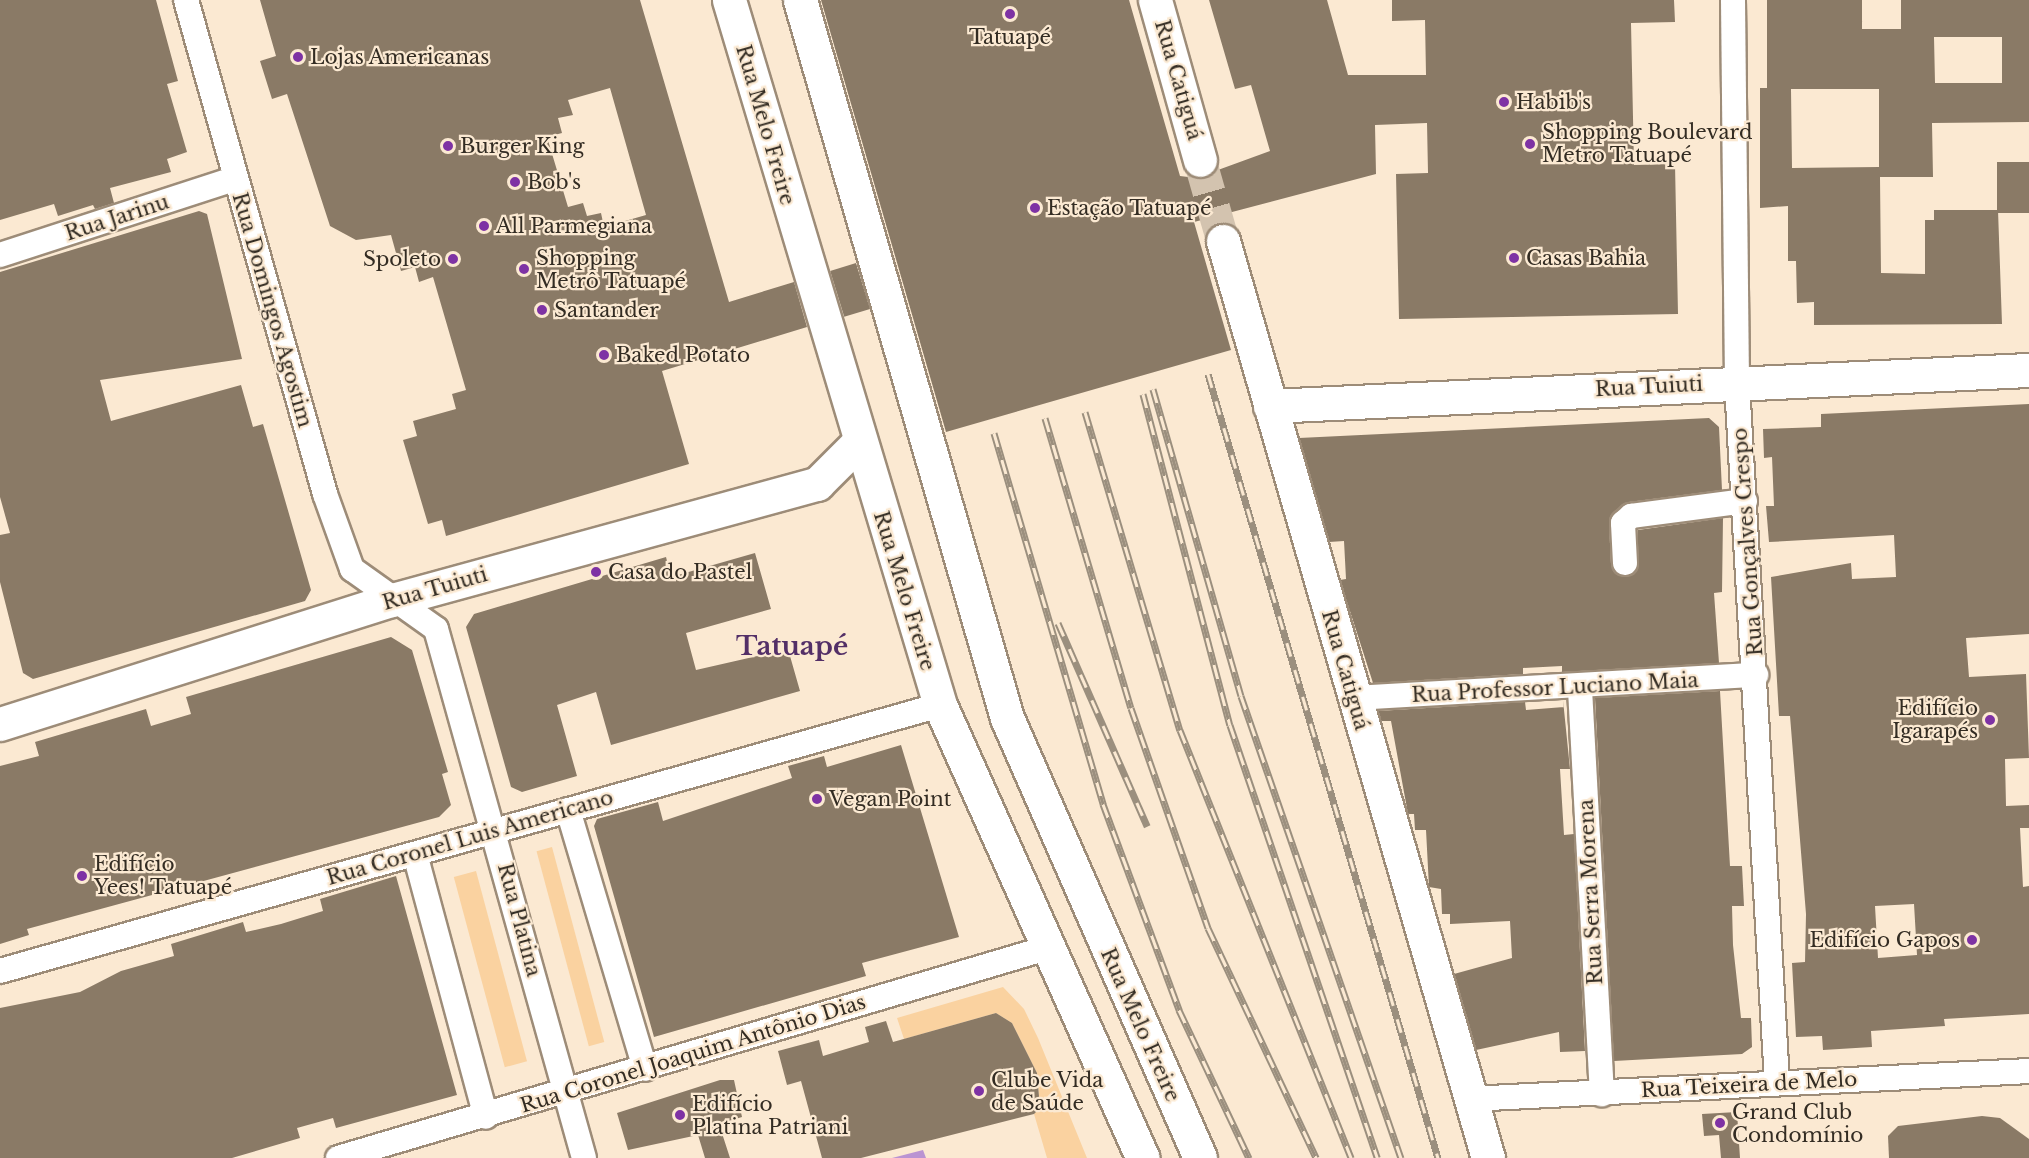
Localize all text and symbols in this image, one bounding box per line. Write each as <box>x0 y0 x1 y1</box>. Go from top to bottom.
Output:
marker: Tatuapé <box>1001 5 1019 23</box>
street label: Rua Catiguá <box>1149 17 1207 143</box>
place label: Tatuapé <box>969 25 1051 49</box>
street label: Rua Melo Freire <box>731 42 799 208</box>
place label: Lojas Americanas <box>310 45 490 69</box>
marker: Lojas Americanas <box>291 50 305 64</box>
place label: Habib's <box>1516 90 1591 114</box>
marker: Habib's <box>1497 95 1511 109</box>
place label: Shopping Boulevard Metro Tatuapé <box>1542 120 1753 167</box>
place label: Burger King <box>460 134 585 158</box>
marker: Shopping Boulevard Metro Tatuapé <box>1523 137 1537 151</box>
marker: Burger King <box>441 139 455 153</box>
place label: Bob's <box>527 170 581 194</box>
marker: Bob's <box>508 175 522 189</box>
street label: Rua Domingos Agostim <box>227 189 317 431</box>
street label: Rua Jarinu <box>62 190 172 246</box>
place label: Estação Tatuapé <box>1047 196 1212 220</box>
marker: Estação Tatuapé <box>1028 201 1042 215</box>
place label: All Parmegiana <box>496 214 652 238</box>
marker: All Parmegiana <box>477 219 491 233</box>
place label: Shopping Metrô Tatuapé <box>536 246 687 293</box>
place label: Casas Bahia <box>1526 246 1646 270</box>
place label: Spoleto <box>363 247 441 271</box>
marker: Casas Bahia <box>1507 251 1521 265</box>
marker: Spoleto <box>446 252 460 266</box>
marker: Shopping Metrô Tatuapé <box>517 262 531 276</box>
place label: Santander <box>554 298 659 322</box>
marker: Santander <box>535 303 549 317</box>
place label: Baked Potato <box>616 343 750 367</box>
marker: Baked Potato <box>597 348 611 362</box>
street label: Rua Tuiuti <box>1594 372 1704 402</box>
street label: Rua Gonçalves Crespo <box>1728 427 1768 657</box>
street label: Rua Melo Freire <box>868 508 940 674</box>
place label: Casa do Pastel <box>608 560 753 584</box>
street label: Rua Tuiuti <box>379 562 491 616</box>
marker: Casa do Pastel <box>589 565 603 579</box>
street label: Rua Catiguá <box>1316 607 1374 733</box>
district label: Tatuapé <box>736 631 848 663</box>
street label: Rua Professor Luciano Maia <box>1411 668 1699 708</box>
place label: Edifício Igarapés <box>1892 696 1978 743</box>
marker: Edifício Igarapés <box>1983 713 1997 727</box>
street label: Rua Coronel Luis Americano <box>323 785 617 891</box>
place label: Vegan Point <box>829 787 951 811</box>
marker: Vegan Point <box>810 792 824 806</box>
street label: Rua Serra Morena <box>1574 798 1608 986</box>
place label: Edifício Yees! Tatuapé <box>94 852 233 899</box>
street label: Rua Platina <box>492 861 546 979</box>
marker: Edifício Yees! Tatuapé <box>75 869 89 883</box>
place label: Edifício Gapos <box>1810 928 1960 952</box>
marker: Edifício Gapos <box>1965 933 1979 947</box>
street label: Rua Melo Freire <box>1095 944 1185 1106</box>
street label: Rua Coronel Joaquim Antônio Dias <box>517 990 869 1118</box>
street label: Rua Teixeira de Melo <box>1640 1067 1858 1103</box>
place label: Clube Vida de Saúde <box>991 1068 1104 1115</box>
marker: Clube Vida de Saúde <box>972 1084 986 1098</box>
place label: Edifício Platina Patriani <box>692 1092 848 1139</box>
place label: Grand Club Condomínio <box>1732 1100 1863 1147</box>
marker: Edifício Platina Patriani <box>673 1108 687 1122</box>
marker: Grand Club Condomínio <box>1713 1116 1727 1130</box>

